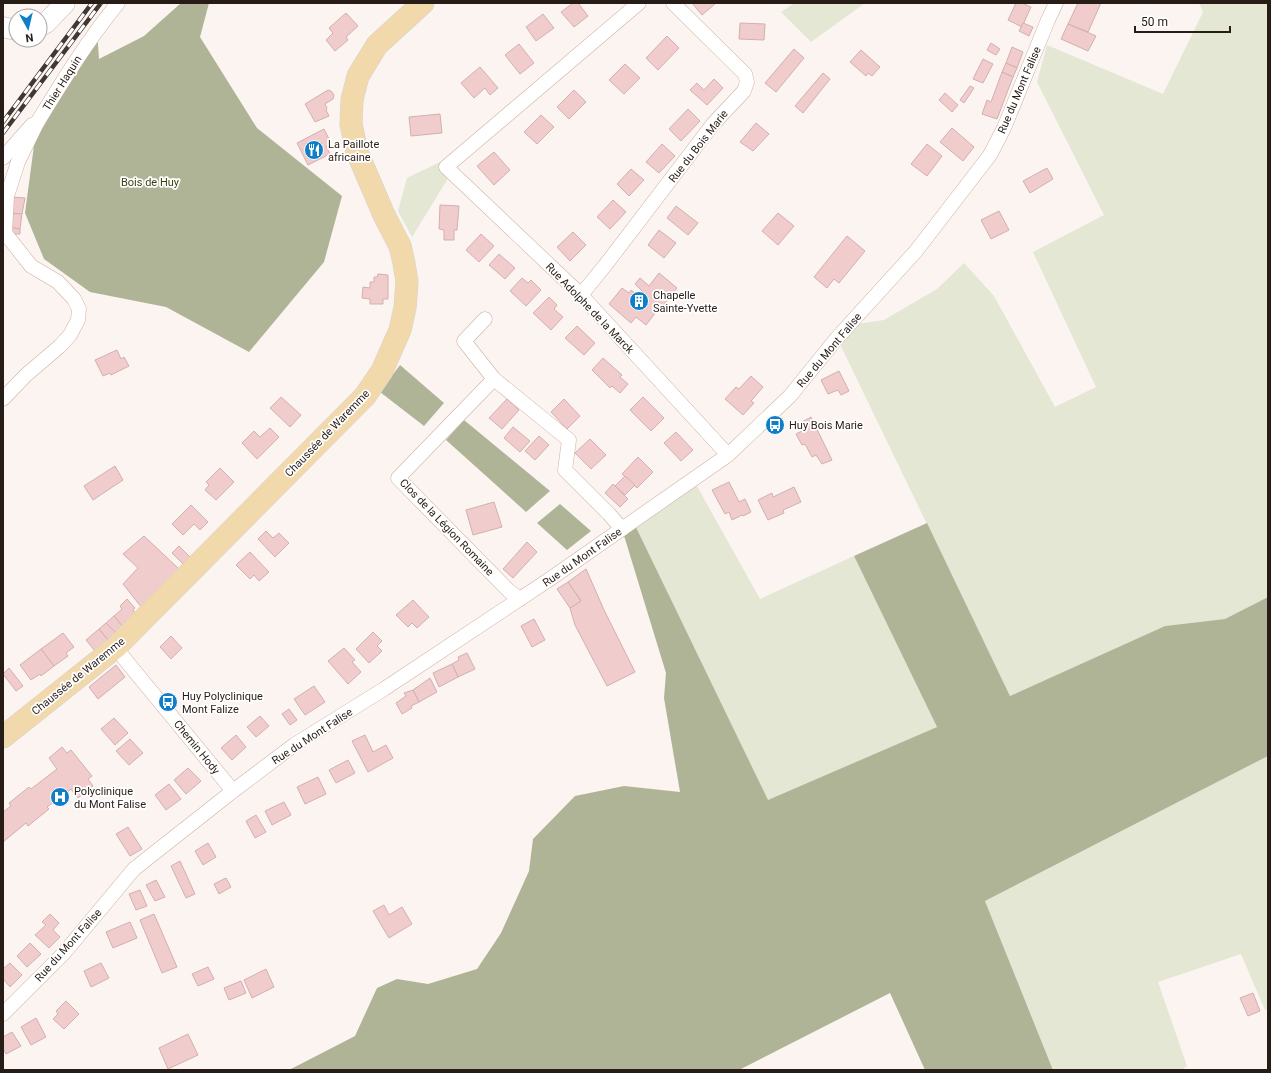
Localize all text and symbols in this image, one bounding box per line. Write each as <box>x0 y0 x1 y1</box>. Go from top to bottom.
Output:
north arrow <box>8 8 48 48</box>
scale bar <box>1135 8 1230 34</box>
text: 50 m <box>1141 15 1168 29</box>
text: N <box>24 30 34 44</box>
street label: Rue du Mont Falise <box>995 45 1044 136</box>
street label: Thier Haquin <box>40 53 84 113</box>
street label: Rue du Bois Marie <box>666 107 731 185</box>
place label: La Paillote africaine <box>328 138 379 164</box>
restaurant icon: La Paillote africaine <box>303 139 325 161</box>
park label: Bois de Huy <box>121 176 180 189</box>
street label: Rue Adolphe de la Marck <box>543 260 637 357</box>
place label: Chapelle Sainte-Yvette <box>653 289 718 315</box>
building icon: Chapelle Sainte-Yvette <box>628 290 650 312</box>
street label: Rue du Mont Falise <box>794 310 864 390</box>
street label: Chaussée de Waremme <box>282 387 372 480</box>
bus stop icon: Huy Bois Marie <box>764 414 786 436</box>
place label: Huy Bois Marie <box>789 419 863 432</box>
street label: Clos de la Légion Romaine <box>397 476 496 579</box>
street label: Rue du Mont Falise <box>540 525 624 590</box>
street label: Chaussée de Waremme <box>29 635 128 718</box>
place label: Huy Polyclinique Mont Falize <box>182 690 263 716</box>
bus stop icon: Huy Polyclinique Mont Falize <box>157 691 179 713</box>
street label: Rue du Mont Falise <box>270 705 355 767</box>
street label: Chemin Hody <box>171 718 223 778</box>
place label: Polyclinique du Mont Falise <box>74 785 146 811</box>
hospital icon: Polyclinique du Mont Falise <box>49 786 71 808</box>
street label: Rue du Mont Falise <box>32 906 105 984</box>

